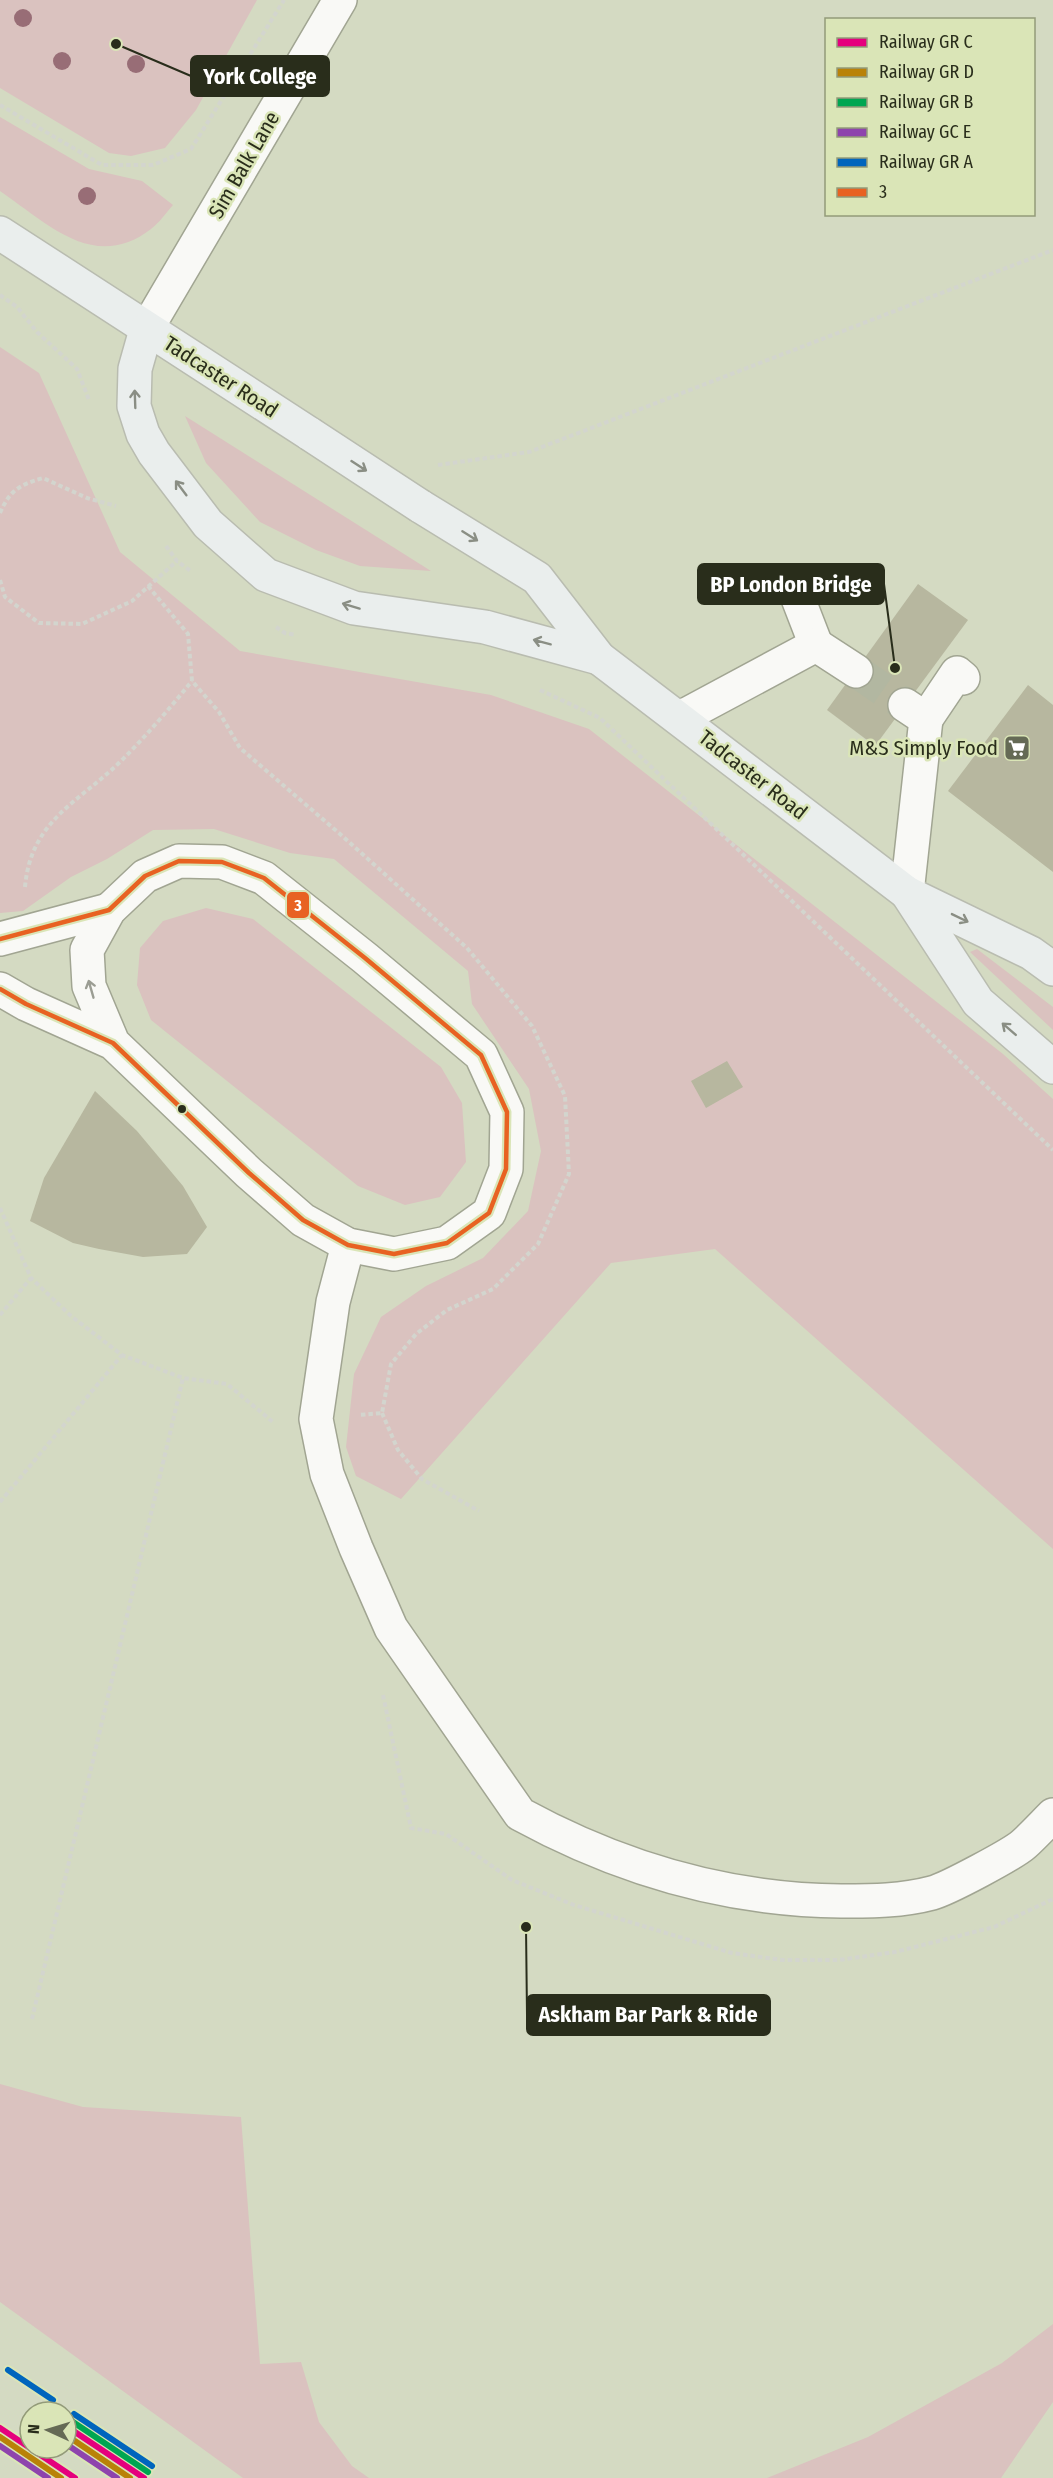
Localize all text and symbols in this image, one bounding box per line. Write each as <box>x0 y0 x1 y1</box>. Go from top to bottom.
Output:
legend <box>825 18 1035 216</box>
text: Railway GR C <box>879 31 973 53</box>
callout: York College <box>191 56 329 96</box>
text: Railway GR D <box>879 61 974 83</box>
text: York College <box>202 63 317 90</box>
text: Railway GR B <box>879 91 973 113</box>
street label: Sim Balk Lane <box>203 107 285 223</box>
text: Railway GC E <box>879 121 971 143</box>
text: Railway GR A <box>879 151 973 173</box>
text: 3 <box>879 181 887 203</box>
street label: Tadcaster Road <box>159 330 283 424</box>
one-way arrow <box>129 390 141 409</box>
one-way arrow <box>350 460 367 472</box>
one-way arrow <box>175 481 188 497</box>
one-way arrow <box>461 531 478 543</box>
callout: BP London Bridge <box>698 564 884 604</box>
text: BP London Bridge <box>710 571 872 598</box>
one-way arrow <box>342 600 361 611</box>
one-way arrow <box>533 636 552 648</box>
street label: Tadcaster Road <box>693 724 813 826</box>
supermarket icon: M&S Simply Food <box>1002 733 1032 763</box>
place label: M&S Simply Food <box>849 735 998 761</box>
line badge: 3 <box>286 891 310 919</box>
text: 3 <box>293 896 302 915</box>
one-way arrow <box>950 913 968 925</box>
one-way arrow <box>85 980 96 999</box>
one-way arrow <box>1002 1022 1017 1036</box>
unlabelled marker <box>176 1103 188 1115</box>
callout: Askham Bar Park & Ride <box>527 1995 770 2035</box>
text: Askham Bar Park & Ride <box>537 2001 758 2028</box>
north arrow <box>18 2400 78 2460</box>
text: N <box>24 2424 43 2434</box>

